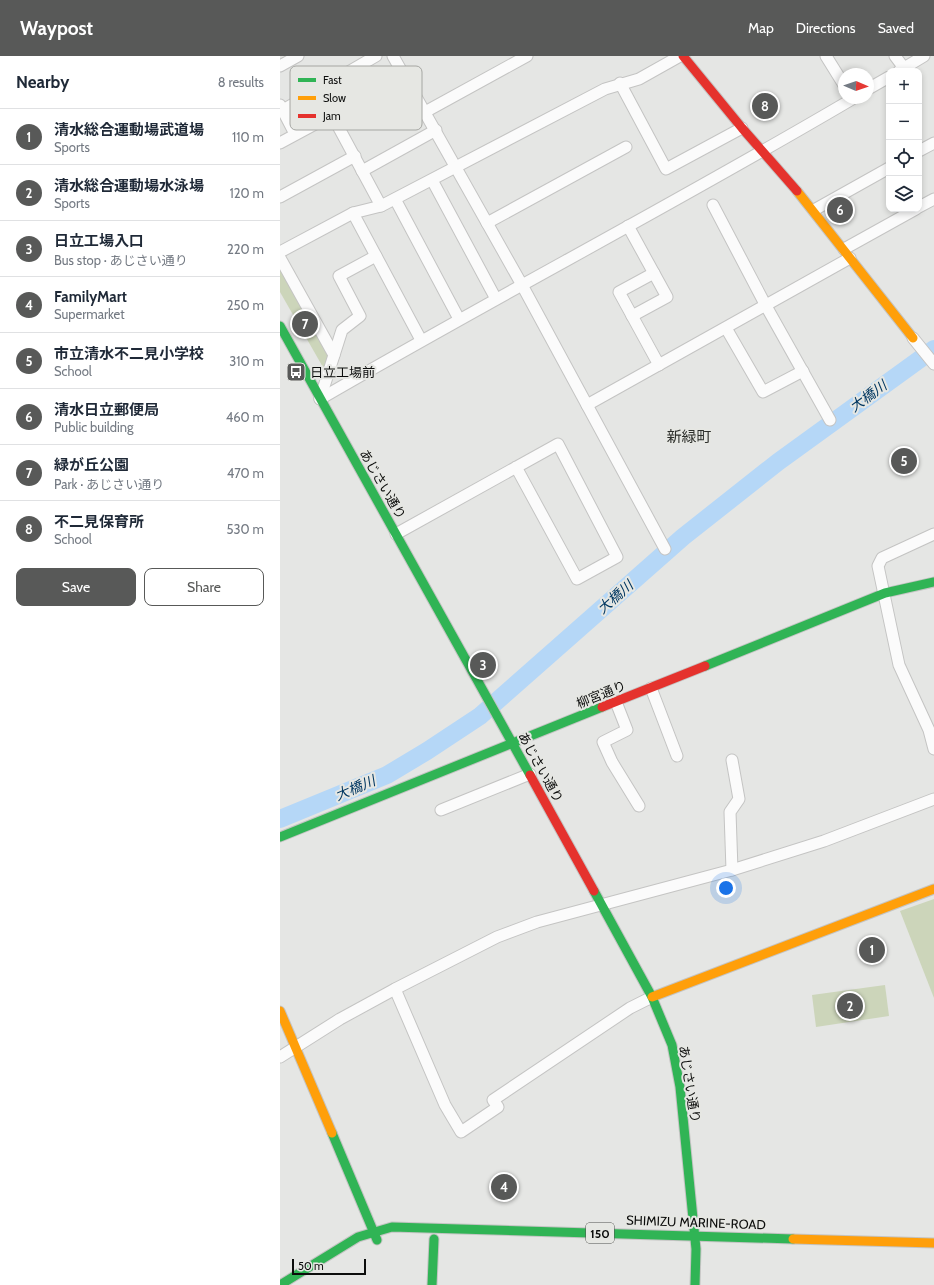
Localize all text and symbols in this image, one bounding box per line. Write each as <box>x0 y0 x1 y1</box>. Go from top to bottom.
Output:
text: Waypost <box>20 17 93 40</box>
text: Map <box>748 19 774 37</box>
text: Directions <box>796 19 856 37</box>
text: Saved <box>878 19 914 37</box>
legend <box>290 66 422 130</box>
north arrow <box>838 68 874 104</box>
map controls <box>886 68 922 212</box>
button: + <box>886 68 922 104</box>
text: Nearby <box>16 72 69 92</box>
text: Fast <box>323 73 342 87</box>
text: 8 results <box>218 74 264 90</box>
text: Slow <box>323 91 346 105</box>
pin: 8 <box>752 91 778 121</box>
button: − <box>886 104 922 140</box>
text: Jam <box>322 109 341 123</box>
text: 清水総合運動場武道場 <box>54 121 204 139</box>
text: 1 <box>27 129 31 145</box>
text: 110 m <box>232 129 264 145</box>
text: Sports <box>54 139 90 155</box>
button: locate <box>886 140 922 176</box>
button: layers <box>886 176 922 212</box>
text: 清水総合運動場水泳場 <box>54 177 204 195</box>
text: 2 <box>26 185 32 201</box>
text: 120 m <box>230 185 264 201</box>
text: Sports <box>54 195 90 211</box>
pin: 6 <box>827 195 853 225</box>
text: 日立工場入口 <box>54 232 144 250</box>
text: 3 <box>25 241 33 257</box>
text: 220 m <box>227 241 264 257</box>
text: Bus stop · あじさい通り <box>54 252 188 268</box>
text: FamilyMart <box>54 288 127 306</box>
text: 4 <box>25 297 33 313</box>
text: 250 m <box>227 297 264 313</box>
text: Supermarket <box>54 306 125 322</box>
pin: 7 <box>292 309 318 339</box>
text: 市立清水不二見小学校 <box>54 345 204 363</box>
text: 5 <box>26 353 32 369</box>
text: 310 m <box>229 353 264 369</box>
bus stop icon: 日立工場前 <box>285 361 307 383</box>
text: School <box>54 363 92 379</box>
place label: 日立工場前 <box>310 364 375 380</box>
water label: 大橋川 <box>846 375 892 416</box>
text: 清水日立郵便局 <box>54 401 159 419</box>
text: 6 <box>25 409 33 425</box>
text: 460 m <box>226 409 264 425</box>
text: Public building <box>54 419 134 435</box>
district label: 新緑町 <box>666 428 712 446</box>
street label: あじさい通り <box>357 446 409 522</box>
pin: 5 <box>891 446 917 476</box>
text: 緑が丘公園 <box>54 456 129 474</box>
text: 7 <box>26 465 32 481</box>
text: 470 m <box>227 465 264 481</box>
text: Park · あじさい通り <box>54 476 164 492</box>
text: 不二見保育所 <box>54 513 144 531</box>
text: 8 <box>25 521 33 537</box>
text: 530 m <box>227 521 264 537</box>
text: School <box>54 531 92 547</box>
button: Save <box>16 568 136 606</box>
button: Share <box>144 568 264 606</box>
water label: 大橋川 <box>593 575 638 618</box>
pin: 3 <box>470 650 496 680</box>
street label: 柳宮通り <box>574 677 628 711</box>
street label: あじさい通り <box>515 729 567 805</box>
water label: 大橋川 <box>332 771 380 804</box>
your location <box>716 878 736 898</box>
pin: 1 <box>859 935 885 965</box>
pin: 2 <box>837 991 863 1021</box>
street label: あじさい通り <box>676 1044 704 1124</box>
pin: 4 <box>491 1172 517 1202</box>
street label: SHIMIZU MARINE-ROAD <box>626 1212 766 1232</box>
road number: 150 <box>586 1223 614 1243</box>
scale bar <box>292 1257 366 1276</box>
text: 50 m <box>298 1259 324 1273</box>

